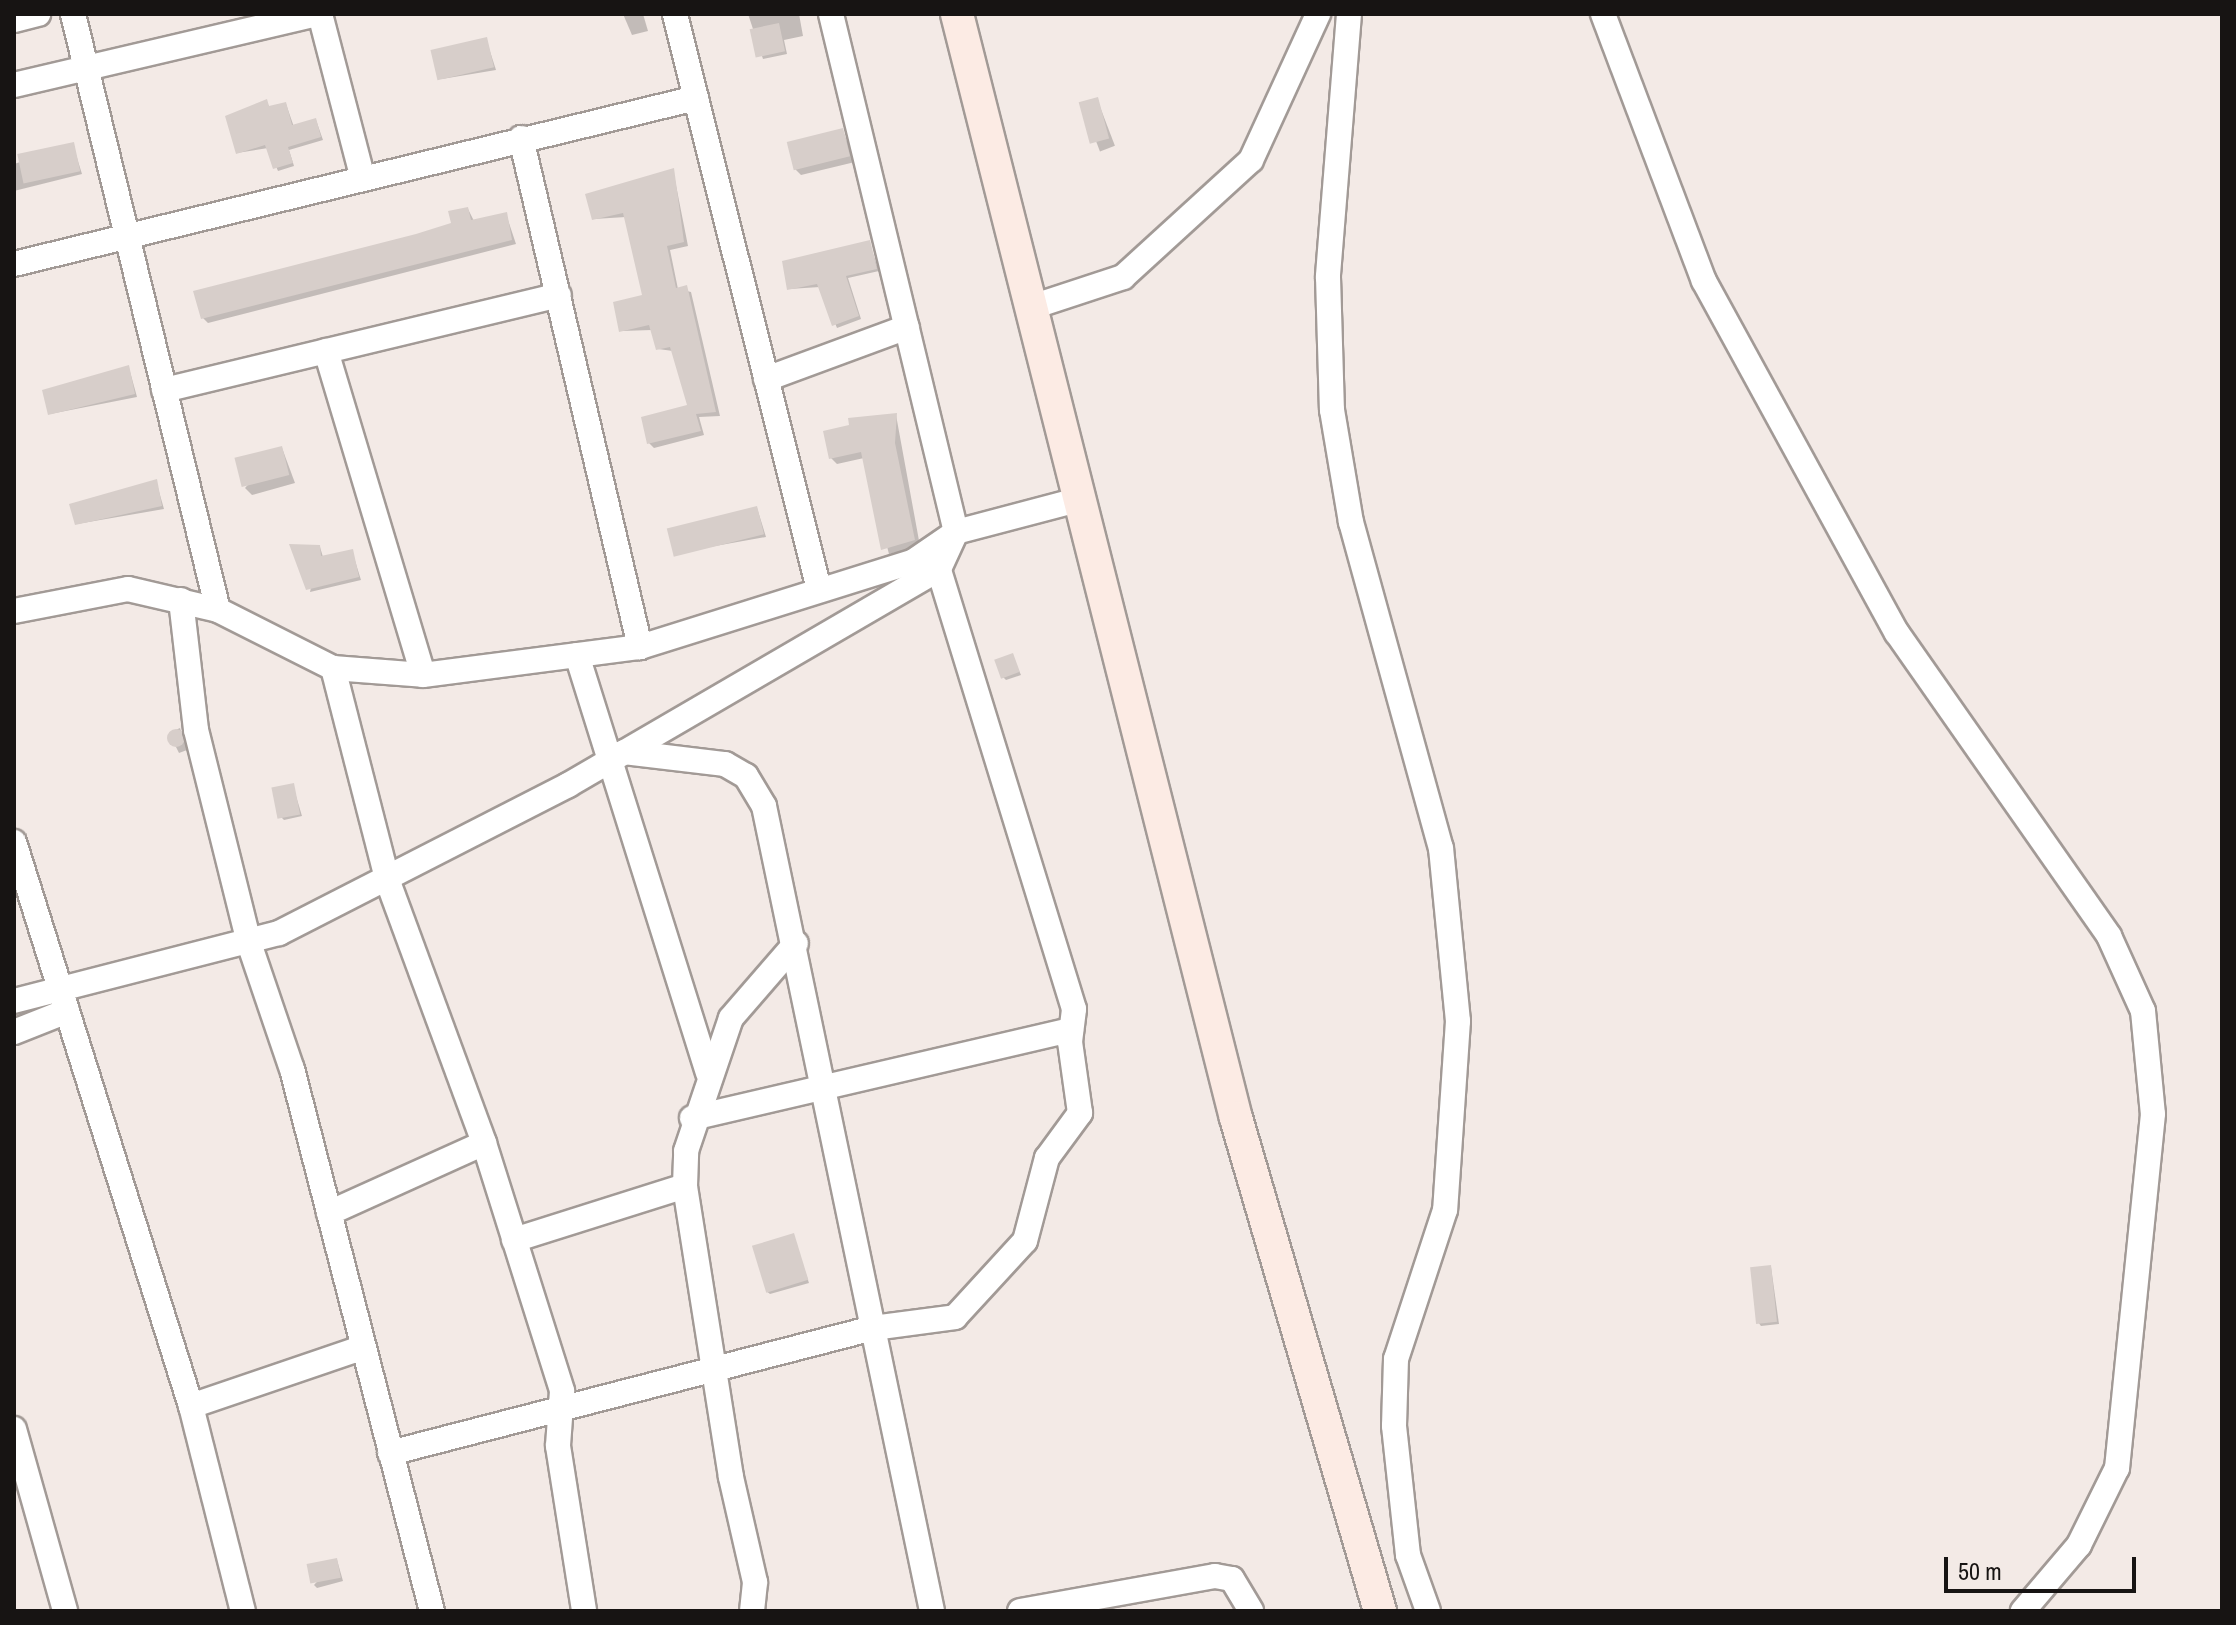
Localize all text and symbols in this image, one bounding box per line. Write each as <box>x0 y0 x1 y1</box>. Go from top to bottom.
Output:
scale bar <box>1948 1541 2140 1591</box>
text: 50 m <box>1958 1555 2002 1587</box>

